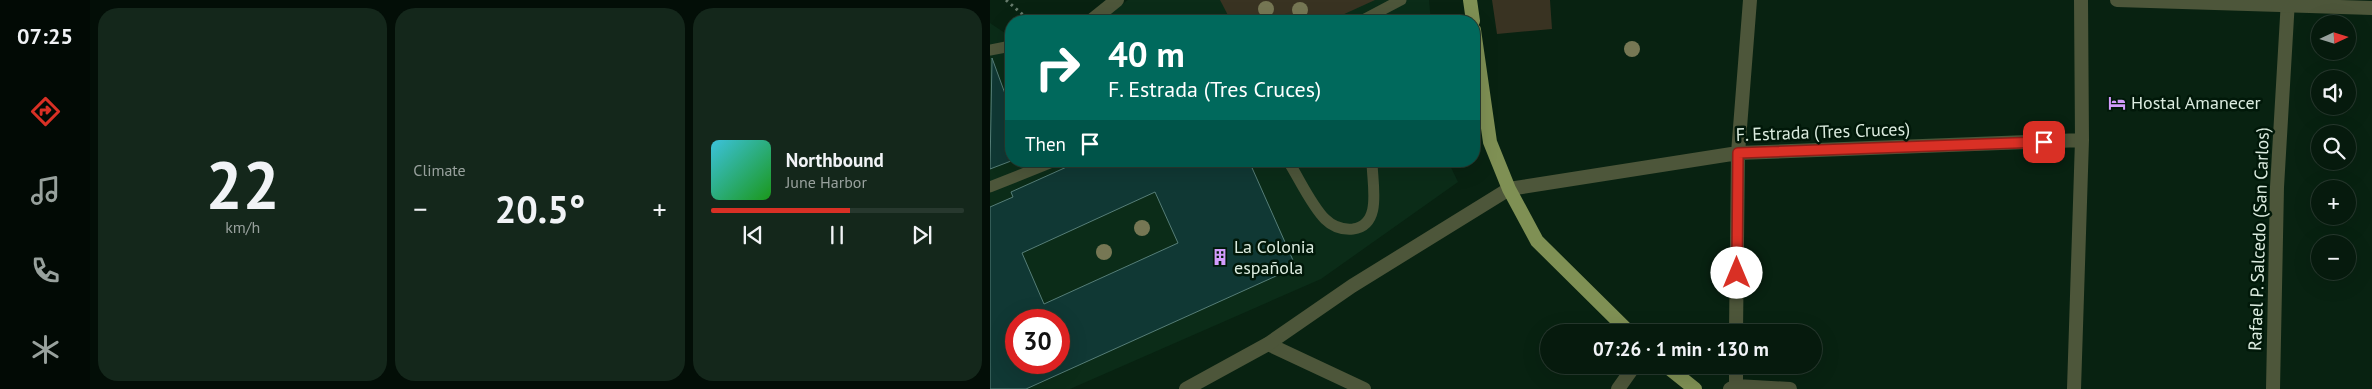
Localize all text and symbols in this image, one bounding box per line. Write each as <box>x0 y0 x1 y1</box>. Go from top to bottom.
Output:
north arrow <box>2311 15 2356 60</box>
map controls <box>2311 15 2356 280</box>
text: 07:25 <box>17 22 73 50</box>
text: 40 m <box>1108 31 1185 77</box>
icon: right <box>1025 35 1090 100</box>
button: sound <box>2311 70 2356 115</box>
text: F. Estrada (Tres Cruces) <box>1108 75 1321 103</box>
place label: Hostal Amanecer <box>2131 91 2261 114</box>
hotel icon: Hostal Amanecer <box>2107 93 2127 113</box>
icon: directions <box>28 94 63 129</box>
street label: F. Estrada (Tres Cruces) <box>1735 117 1911 146</box>
pin <box>2023 121 2065 163</box>
button: search <box>2311 125 2356 170</box>
street label: Rafael P. Salcedo (San Carlos) <box>2243 127 2274 351</box>
icon: arrive <box>2030 128 2058 156</box>
icon: arrive <box>1076 130 1104 158</box>
text: Then <box>1025 132 1066 156</box>
text: 22 <box>206 142 280 226</box>
text: Northbound <box>786 148 884 172</box>
text: Climate <box>413 160 466 180</box>
text: June Harbor <box>786 172 867 192</box>
icon: music <box>28 173 63 208</box>
button: + <box>2311 180 2356 225</box>
text: 20.5° <box>495 184 585 233</box>
text: − <box>413 190 427 227</box>
text: + <box>653 190 667 227</box>
text: km/h <box>225 217 260 237</box>
icon: previous <box>739 221 767 249</box>
icon: pause <box>823 221 851 249</box>
icon: next <box>908 221 936 249</box>
place label: La Colonia española <box>1234 235 1314 279</box>
button: − <box>2311 235 2356 280</box>
position arrow <box>1710 246 1762 298</box>
building icon: La Colonia española <box>1210 247 1230 267</box>
icon: phone <box>28 253 63 288</box>
speed limit sign: 30 <box>1005 309 1070 374</box>
icon: climate <box>28 332 63 367</box>
text: 07:26 · 1 min · 130 m <box>1593 337 1769 361</box>

